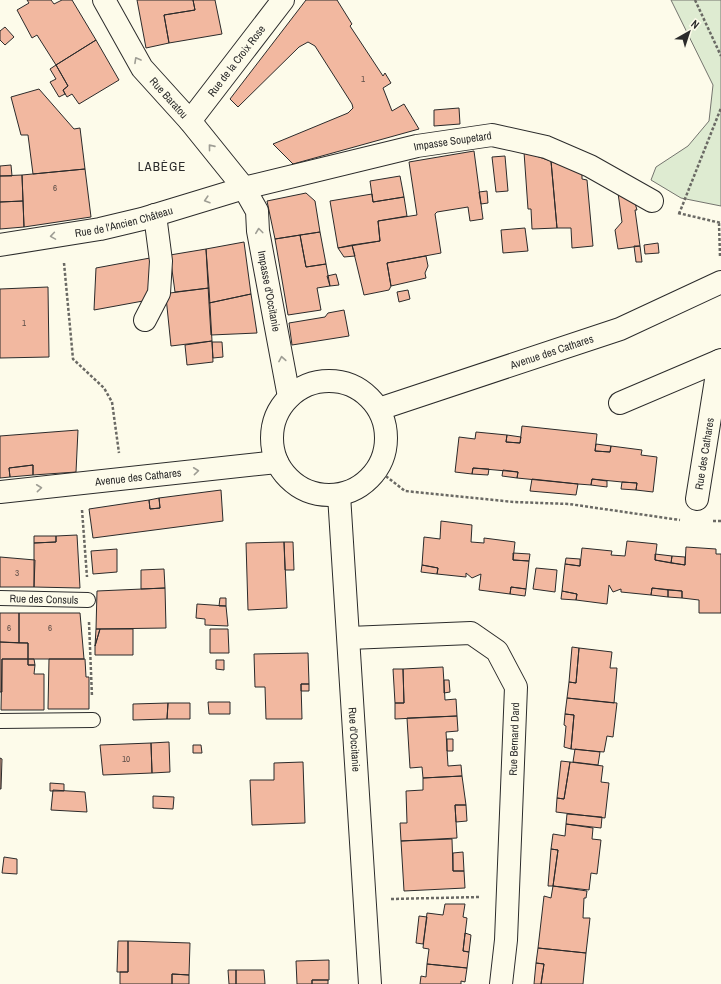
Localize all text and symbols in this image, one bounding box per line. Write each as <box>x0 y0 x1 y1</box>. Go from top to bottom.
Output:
north arrow <box>669 12 709 52</box>
text: N <box>688 17 702 32</box>
street label: Rue de la Croix Rose <box>204 22 268 99</box>
one-way arrow <box>135 57 142 64</box>
house number: 1 <box>361 73 365 85</box>
street label: Rue Baratou <box>147 74 191 121</box>
street label: Impasse Soupetard <box>412 128 492 154</box>
one-way arrow <box>208 144 215 151</box>
district label: LABÈGE <box>138 158 186 175</box>
house number: 6 <box>53 182 57 194</box>
one-way arrow <box>203 195 210 204</box>
street label: Rue de l'Ancien Château <box>74 203 174 240</box>
one-way arrow <box>254 228 263 234</box>
one-way arrow <box>50 231 56 240</box>
street label: Impasse d'Occitanie <box>255 249 284 333</box>
house number: 1 <box>22 317 26 329</box>
street label: Avenue des Cathares <box>507 331 596 372</box>
one-way arrow <box>278 356 286 362</box>
street label: Rue des Cathares <box>692 416 717 491</box>
street label: Avenue des Cathares <box>93 465 183 489</box>
one-way arrow <box>193 467 199 476</box>
one-way arrow <box>36 484 42 493</box>
house number: 3 <box>15 567 19 579</box>
street label: Rue des Consuls <box>9 591 79 607</box>
house number: 6 <box>7 622 11 634</box>
house number: 6 <box>48 622 52 634</box>
street label: Rue Bernard Dard <box>506 702 522 776</box>
street label: Rue d'Occitanie <box>345 707 364 772</box>
house number: 10 <box>122 753 130 765</box>

